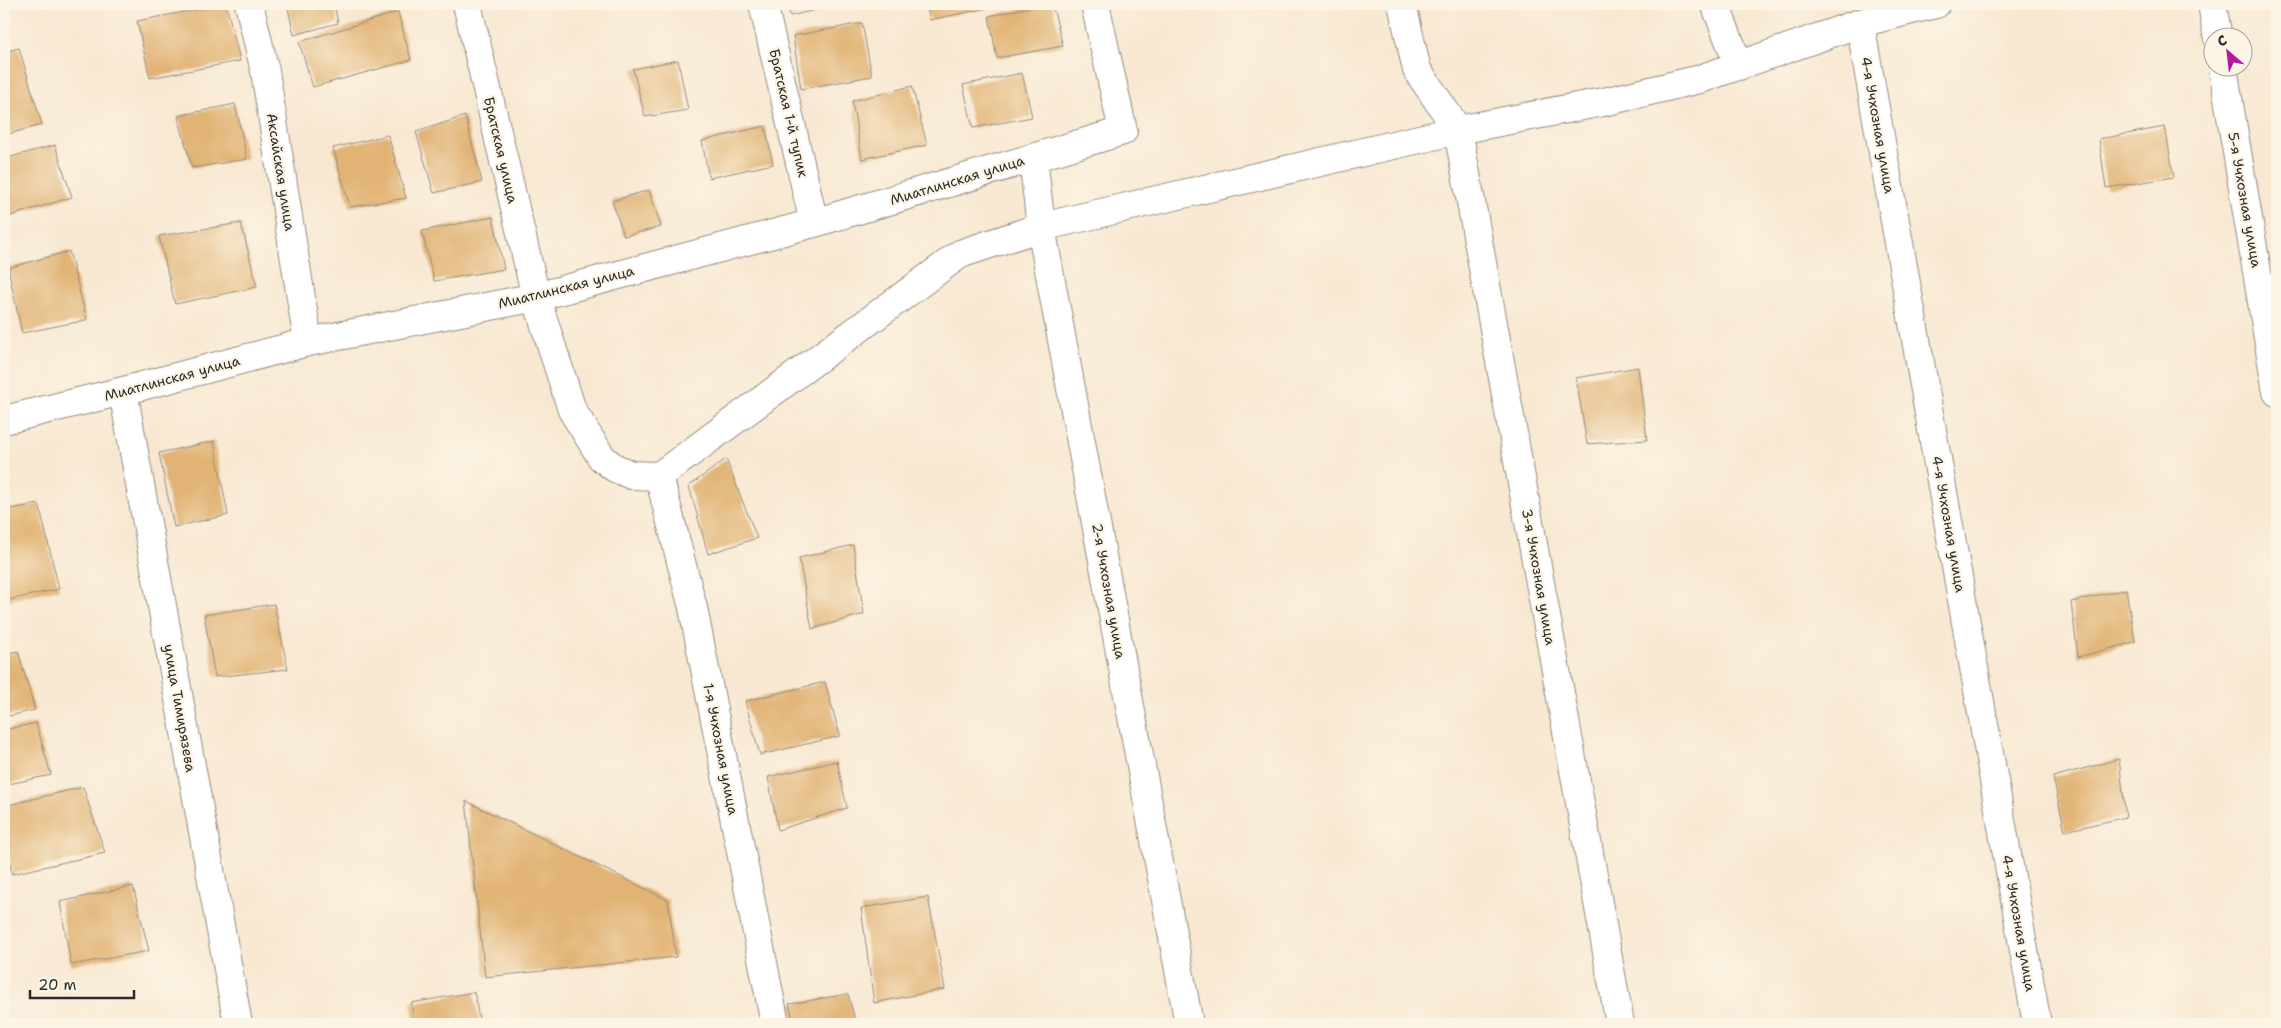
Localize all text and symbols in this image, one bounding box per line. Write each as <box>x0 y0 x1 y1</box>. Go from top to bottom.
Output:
north arrow <box>2204 28 2254 78</box>
text: С <box>2214 31 2230 50</box>
street label: Братская 1-й тупик <box>765 47 813 180</box>
street label: 4-я Учхозная улица <box>1857 55 1899 195</box>
street label: Братская улица <box>480 95 522 205</box>
street label: Аксайская улица <box>263 112 299 233</box>
street label: 5-я Учхозная улица <box>2224 131 2266 269</box>
street label: Миатлинская улица <box>888 151 1027 209</box>
street label: Миатлинская улица <box>496 261 636 313</box>
street label: Миатлинская улица <box>102 351 242 405</box>
street label: 4-я Учхозная улица <box>1928 454 1970 594</box>
street label: 3-я Учхозная улица <box>1518 507 1560 647</box>
street label: 2-я Учхозная улица <box>1088 522 1130 660</box>
street label: улица Тимирязева <box>160 643 200 774</box>
street label: 1-я Учхозная улица <box>699 682 743 817</box>
street label: 4-я Учхозная улица <box>1998 853 2040 993</box>
scale bar <box>30 968 134 1000</box>
text: 20 m <box>38 975 77 995</box>

